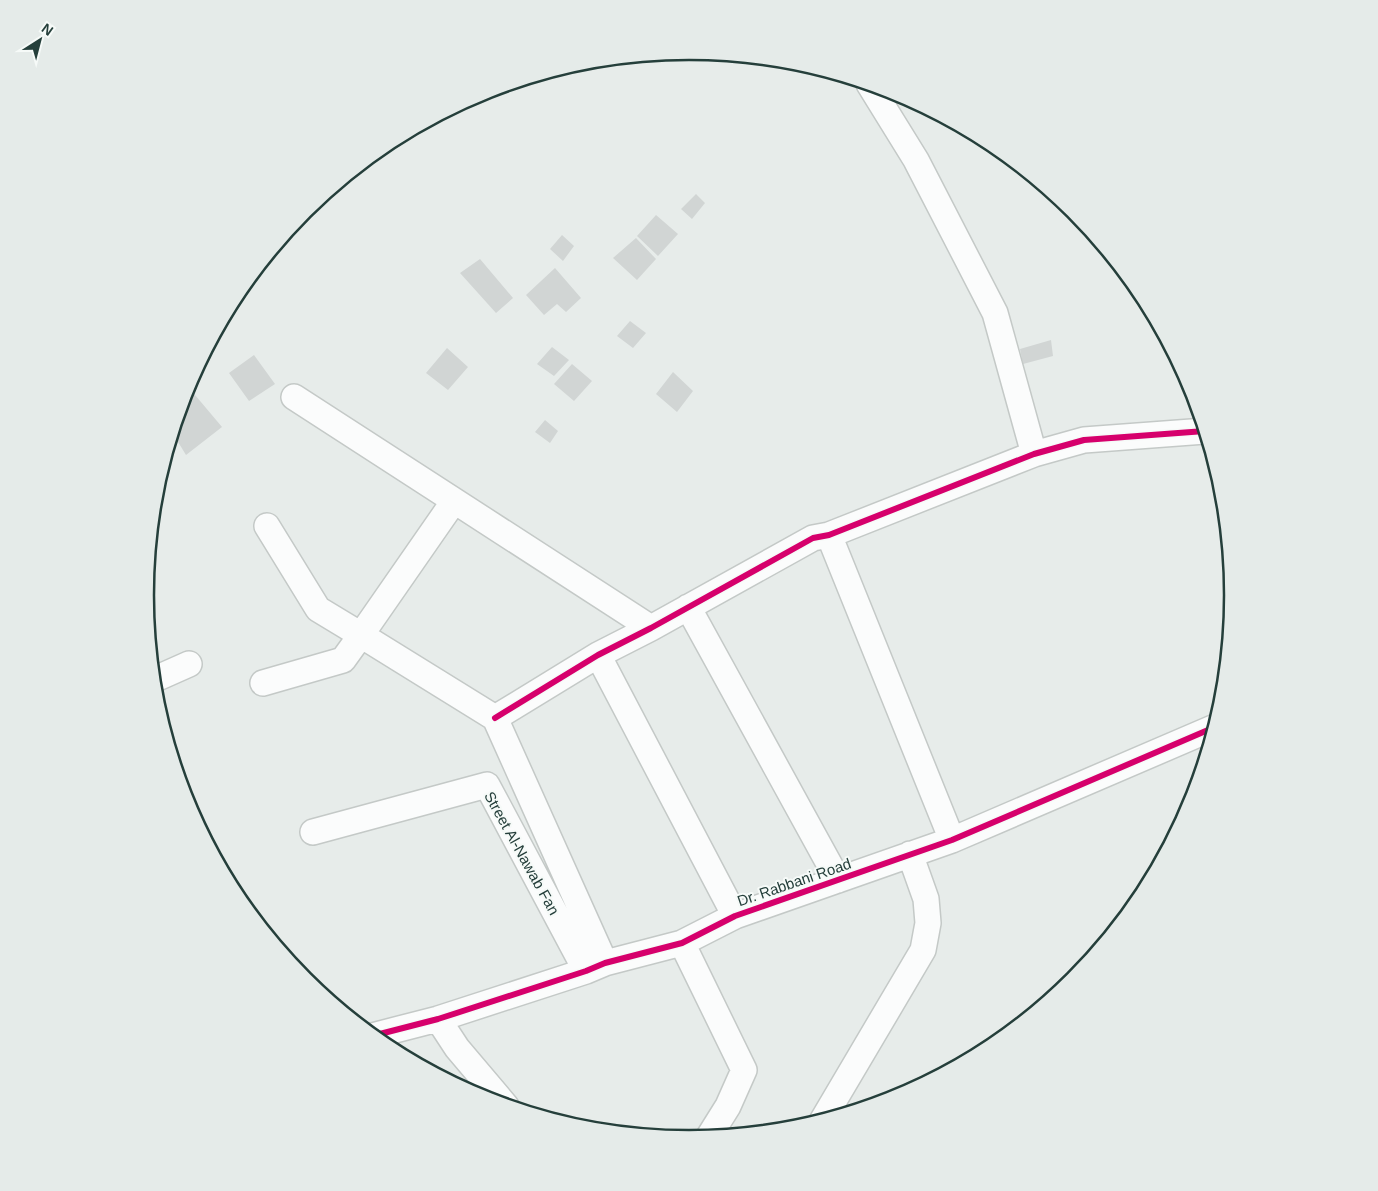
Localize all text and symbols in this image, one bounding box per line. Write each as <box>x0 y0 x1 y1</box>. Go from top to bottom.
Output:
north arrow <box>15 15 65 65</box>
text: N <box>39 20 56 39</box>
street label: Street Al-Nawab Fan <box>481 788 563 918</box>
street label: Dr. Rabbani Road <box>735 855 853 909</box>

